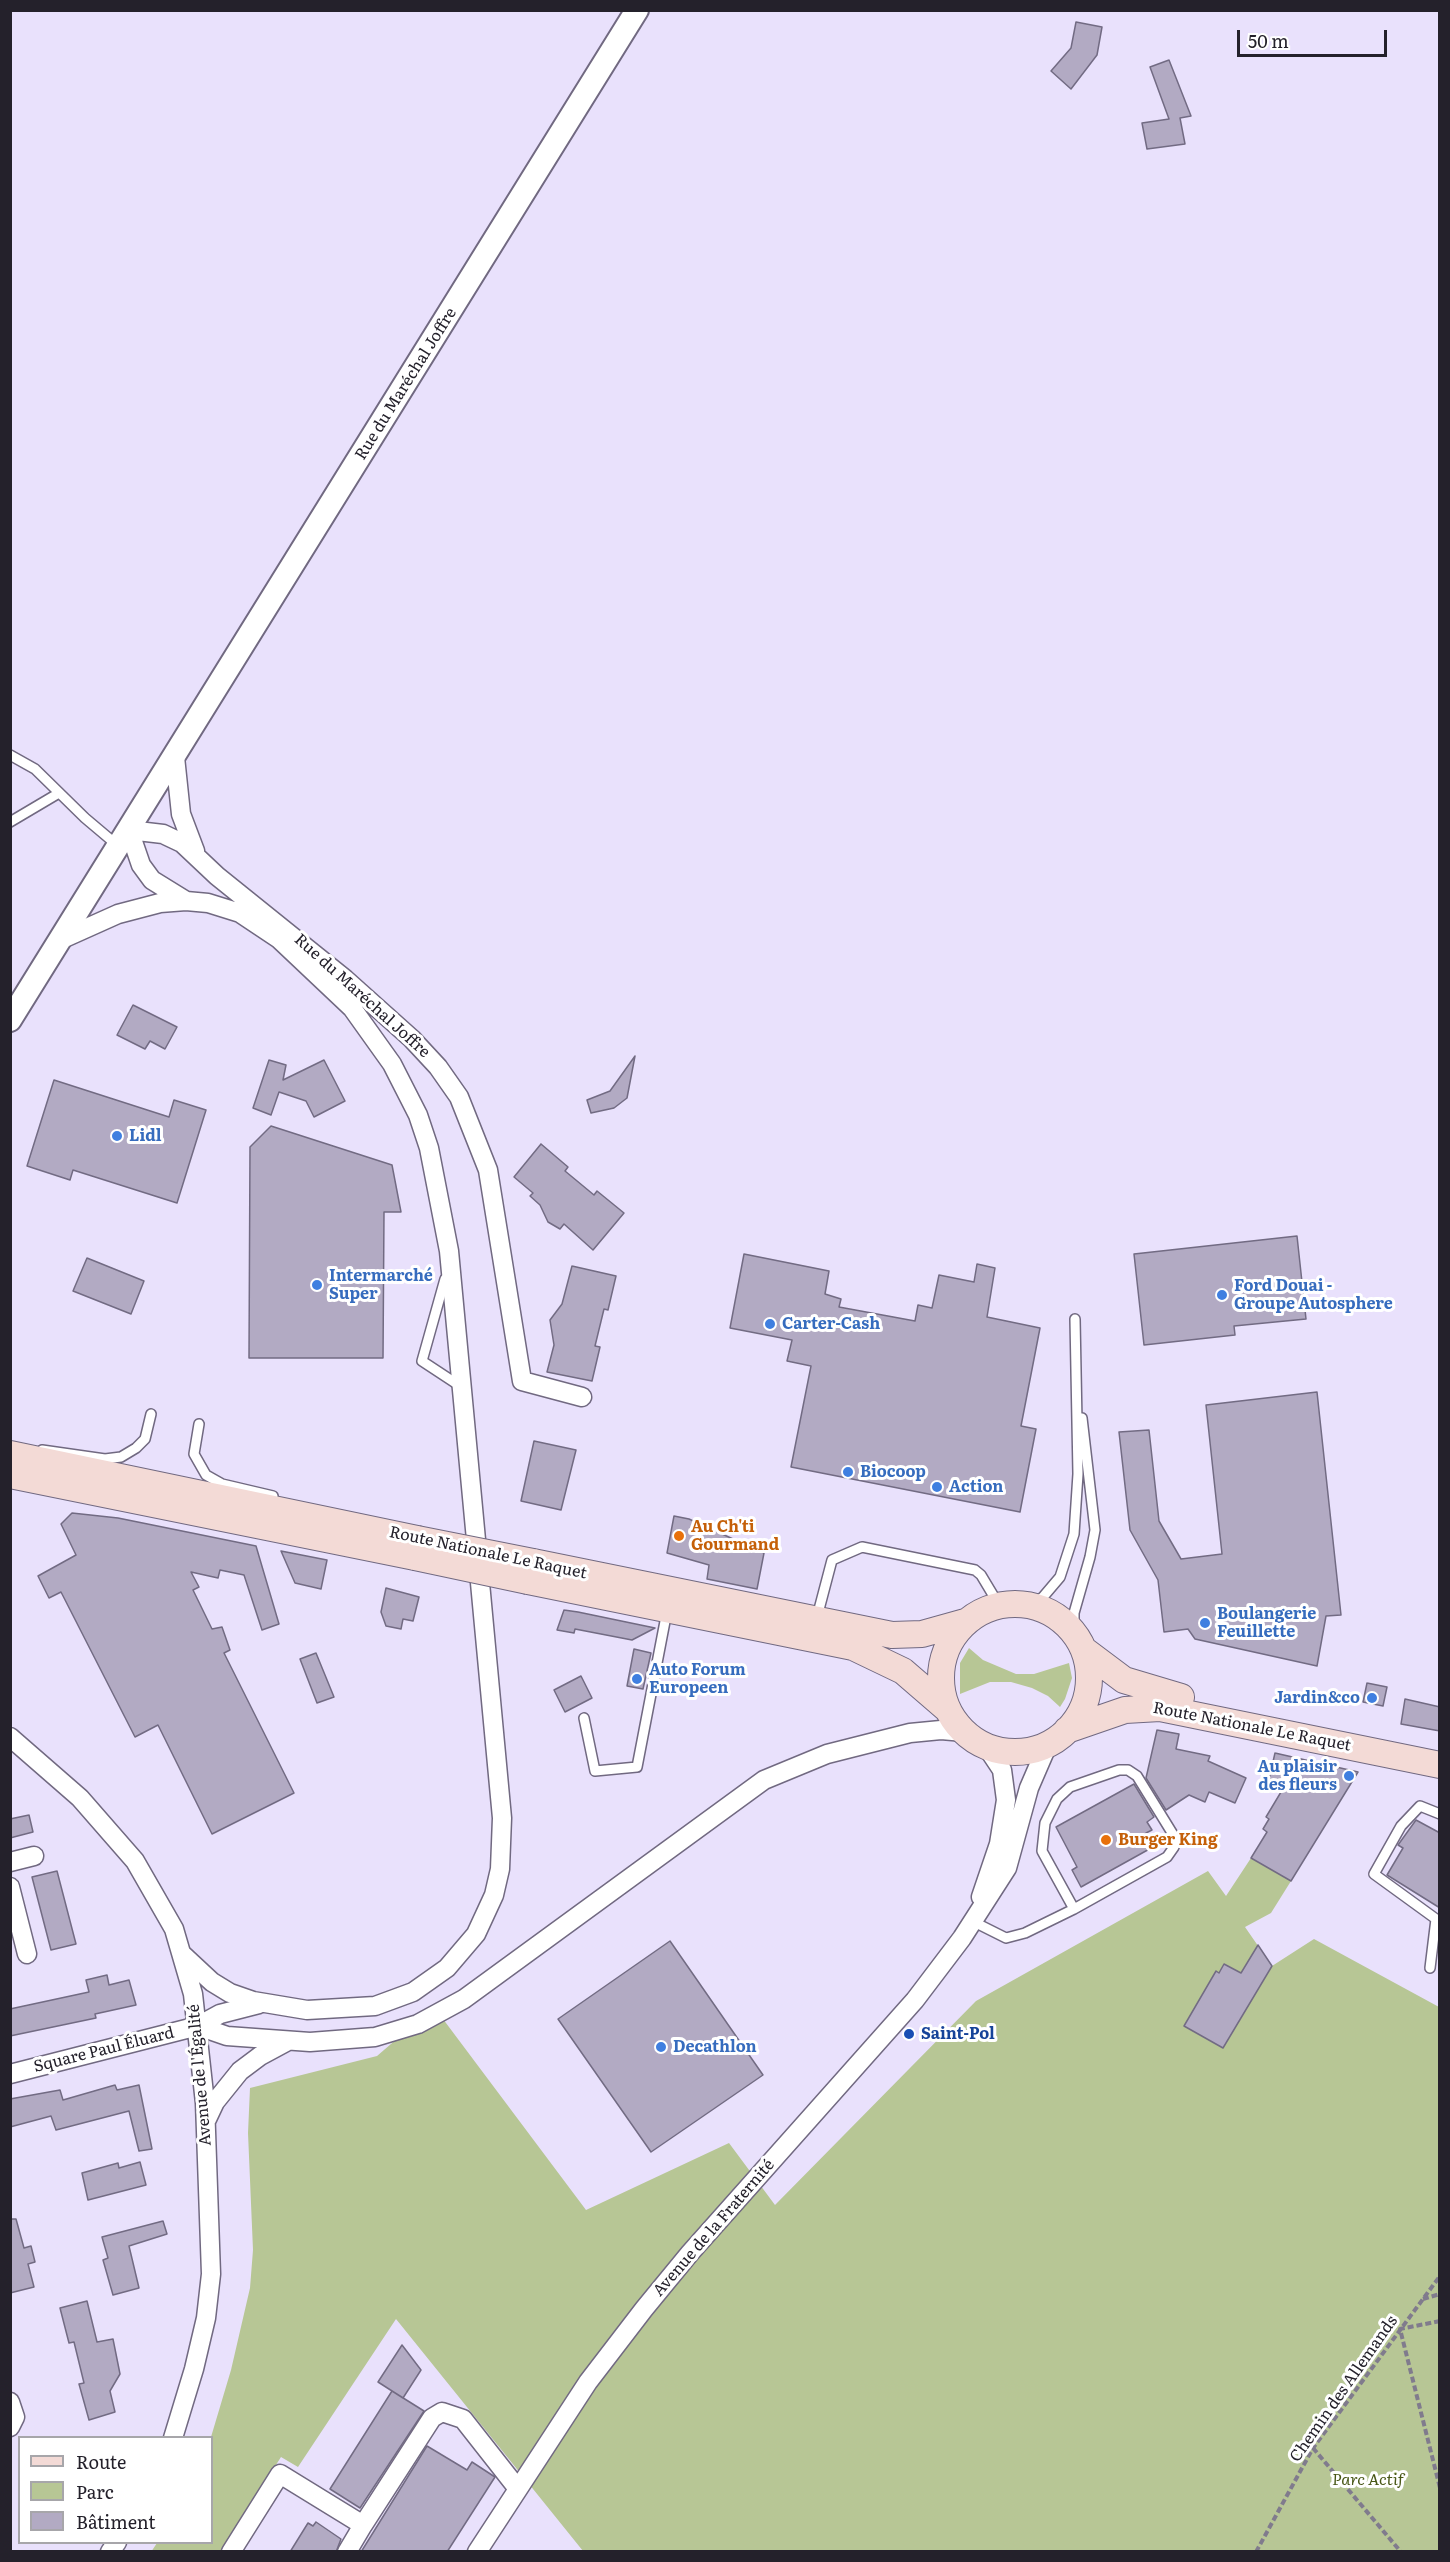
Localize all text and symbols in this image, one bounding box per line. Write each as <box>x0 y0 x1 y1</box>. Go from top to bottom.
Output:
scale bar <box>1240 18 1390 56</box>
text: 50 m <box>1248 27 1289 54</box>
street label: Rue du Maréchal Joffre <box>351 304 461 464</box>
street label: Rue du Maréchal Joffre <box>290 930 434 1062</box>
place label: Lidl <box>129 1126 161 1146</box>
marker: Lidl <box>110 1129 124 1143</box>
place label: Intermarché Super <box>329 1266 433 1304</box>
place label: Ford Douai - Groupe Autosphere <box>1234 1276 1393 1314</box>
marker: Intermarché Super <box>310 1278 324 1292</box>
marker: Ford Douai - Groupe Autosphere <box>1215 1288 1229 1302</box>
place label: Carter-Cash <box>782 1314 880 1334</box>
marker: Carter-Cash <box>763 1317 777 1331</box>
place label: Biocoop <box>860 1462 926 1482</box>
marker: Biocoop <box>841 1465 855 1479</box>
place label: Action <box>949 1477 1003 1497</box>
marker: Action <box>930 1480 944 1494</box>
place label: Au Ch'ti Gourmand <box>691 1517 779 1555</box>
street label: Route Nationale Le Raquet <box>388 1523 588 1583</box>
marker: Au Ch'ti Gourmand <box>672 1529 686 1543</box>
place label: Boulangerie Feuillette <box>1217 1604 1316 1642</box>
marker: Boulangerie Feuillette <box>1198 1616 1212 1630</box>
place label: Auto Forum Europeen <box>649 1660 746 1698</box>
marker: Auto Forum Europeen <box>630 1672 644 1686</box>
place label: Jardin&co <box>1274 1688 1360 1708</box>
marker: Jardin&co <box>1365 1691 1379 1705</box>
street label: Route Nationale Le Raquet <box>1151 1698 1353 1756</box>
place label: Au plaisir des fleurs <box>1258 1757 1337 1795</box>
marker: Au plaisir des fleurs <box>1342 1769 1356 1783</box>
place label: Burger King <box>1118 1830 1218 1850</box>
marker: Burger King <box>1099 1833 1113 1847</box>
street label: Avenue de l'Égalité <box>184 2003 216 2147</box>
street label: Square Paul Éluard <box>32 2023 176 2077</box>
place label: Saint-Pol <box>921 2024 995 2044</box>
marker: Saint-Pol <box>902 2027 916 2041</box>
place label: Decathlon <box>673 2037 757 2057</box>
marker: Decathlon <box>654 2040 668 2054</box>
street label: Avenue de la Fraternité <box>649 2156 779 2300</box>
street label: Chemin des Allemands <box>1286 2312 1402 2466</box>
legend <box>18 2436 213 2544</box>
text: Route <box>76 2448 126 2475</box>
park label: Parc Actif <box>1332 2470 1404 2490</box>
text: Parc <box>76 2478 114 2505</box>
text: Bâtiment <box>76 2508 155 2535</box>

